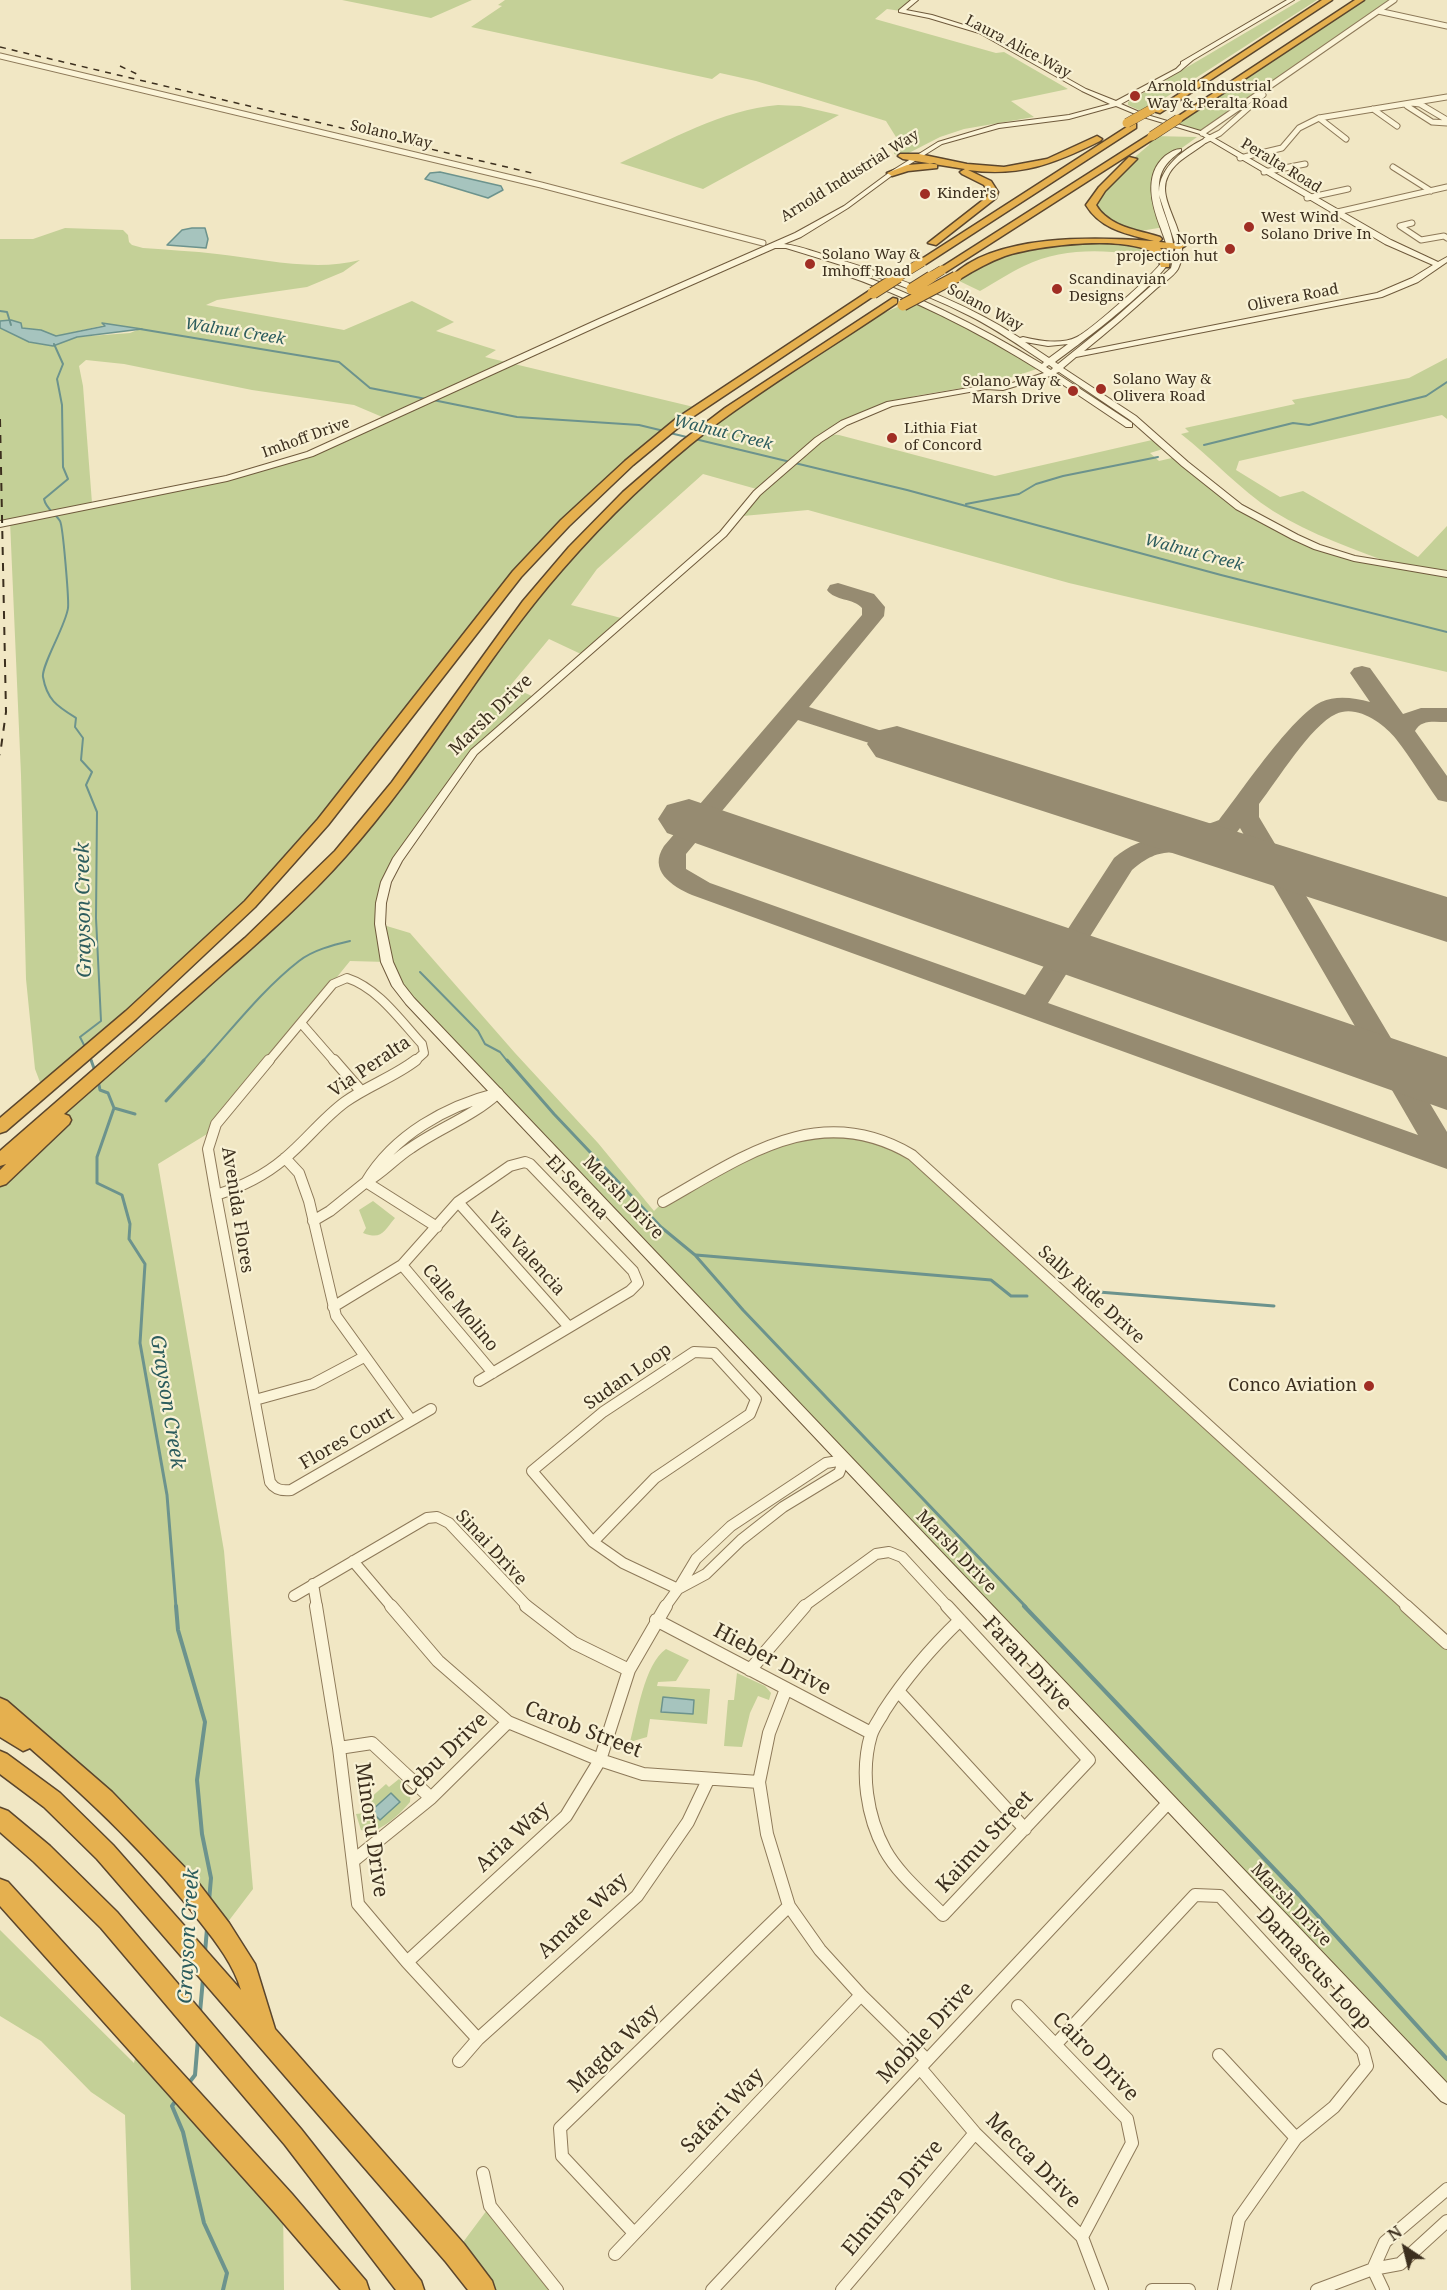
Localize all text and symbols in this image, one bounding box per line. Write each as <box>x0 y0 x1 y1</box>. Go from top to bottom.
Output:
street label: Laura Alice Way <box>962 12 1074 82</box>
place label: Arnold Industrial Way & Peralta Road <box>1147 78 1288 113</box>
marker: Arnold Industrial Way & Peralta Road <box>1128 89 1142 103</box>
street label: Solano Way <box>348 117 434 153</box>
street label: Arnold Industrial Way <box>777 126 923 226</box>
street label: Peralta Road <box>1237 135 1325 197</box>
place label: Kinder's <box>937 185 996 203</box>
marker: Kinder's <box>918 187 932 201</box>
place label: West Wind Solano Drive In <box>1261 209 1372 244</box>
marker: West Wind Solano Drive In <box>1242 220 1256 234</box>
place label: North projection hut <box>1117 231 1218 266</box>
marker: North projection hut <box>1223 242 1237 256</box>
place label: Solano Way & Imhoff Road <box>822 246 920 281</box>
marker: Solano Way & Imhoff Road <box>803 257 817 271</box>
place label: Scandinavian Designs <box>1069 271 1166 306</box>
street label: Solano Way <box>944 280 1026 336</box>
street label: Olivera Road <box>1246 280 1340 316</box>
marker: Scandinavian Designs <box>1050 282 1064 296</box>
water label: Walnut Creek <box>183 315 287 349</box>
place label: Solano Way & Olivera Road <box>1113 371 1211 406</box>
place label: Solano Way & Marsh Drive <box>963 373 1061 408</box>
marker: Solano Way & Olivera Road <box>1094 382 1108 396</box>
marker: Solano Way & Marsh Drive <box>1066 384 1080 398</box>
water label: Walnut Creek <box>672 411 774 455</box>
street label: Imhoff Drive <box>260 414 352 462</box>
place label: Lithia Fiat of Concord <box>904 420 982 455</box>
marker: Lithia Fiat of Concord <box>885 431 899 445</box>
water label: Walnut Creek <box>1143 531 1245 575</box>
street label: Marsh Drive <box>445 670 537 760</box>
water label: Grayson Creek <box>71 842 97 978</box>
street label: Via Peralta <box>325 1032 415 1102</box>
street label: Avenida Flores <box>216 1145 258 1275</box>
street label: El Serena <box>541 1151 613 1225</box>
street label: Marsh Drive <box>578 1152 668 1244</box>
street label: Via Valencia <box>483 1208 569 1300</box>
street label: Sally Ride Drive <box>1033 1241 1149 1349</box>
street label: Calle Molino <box>417 1260 503 1356</box>
water label: Grayson Creek <box>145 1333 189 1471</box>
street label: Sudan Loop <box>580 1339 676 1415</box>
place label: Conco Aviation <box>1228 1375 1357 1397</box>
marker: Conco Aviation <box>1362 1379 1376 1393</box>
street label: Flores Court <box>296 1403 398 1475</box>
street label: Sinai Drive <box>451 1506 531 1590</box>
street label: Marsh Drive <box>911 1506 1001 1598</box>
street label: Faran Drive <box>977 1612 1077 1716</box>
street label: Hieber Drive <box>709 1619 835 1701</box>
street label: Carob Street <box>521 1696 645 1764</box>
street label: Cebu Drive <box>396 1707 494 1803</box>
street label: Minoru Drive <box>349 1761 393 1899</box>
street label: Kaimu Street <box>931 1786 1039 1898</box>
street label: Aria Way <box>471 1796 555 1878</box>
street label: Marsh Drive <box>1246 1859 1336 1951</box>
water label: Grayson Creek <box>173 1868 205 2004</box>
street label: Amate Way <box>533 1868 633 1964</box>
street label: Damascus Loop <box>1251 1903 1377 2035</box>
street label: Mobile Drive <box>872 1977 980 2089</box>
street label: Magda Way <box>563 1999 665 2099</box>
street label: Cairo Drive <box>1046 2007 1144 2107</box>
street label: Safari Way <box>676 2063 770 2159</box>
street label: Mecca Drive <box>980 2108 1086 2214</box>
street label: Elminya Drive <box>837 2135 949 2261</box>
north arrow <box>1375 2218 1435 2278</box>
text: N <box>1383 2221 1406 2246</box>

